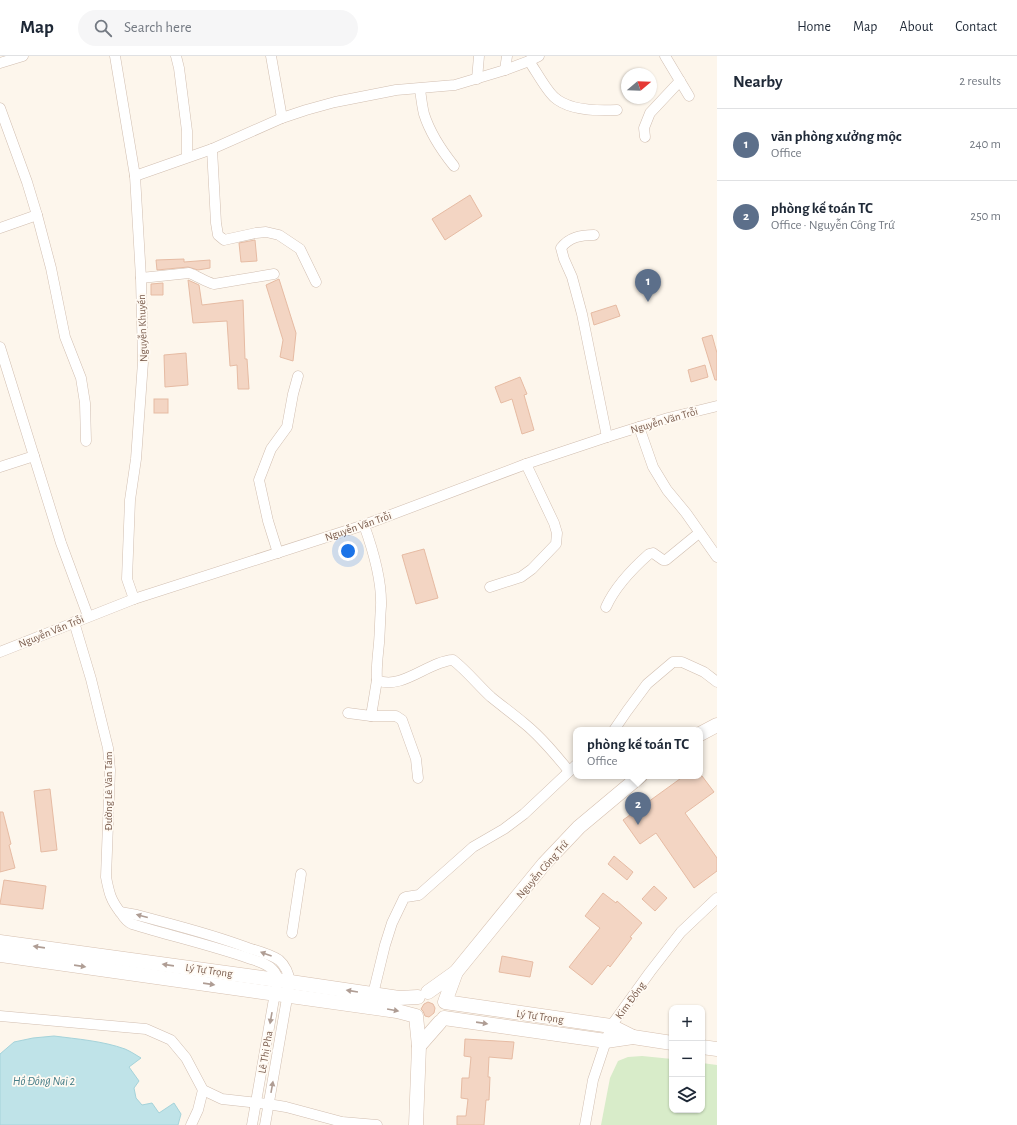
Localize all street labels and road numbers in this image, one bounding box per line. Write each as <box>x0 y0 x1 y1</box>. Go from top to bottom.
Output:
street label: Nguyễn Khuyến <box>136 294 149 362</box>
street label: Nguyễn Văn Trỗi <box>629 406 699 435</box>
street label: Nguyễn Văn Trỗi <box>324 510 393 543</box>
street label: Nguyễn Văn Trỗi <box>17 613 85 650</box>
street label: Đường Lê Văn Tám <box>103 751 114 831</box>
street label: Nguyễn Công Trứ <box>514 838 571 900</box>
street label: Lý Tự Trọng <box>185 962 234 979</box>
street label: Kim Đồng <box>613 979 648 1021</box>
street label: Lý Tự Trọng <box>516 1008 565 1025</box>
street label: Lê Thị Pha <box>256 1030 275 1074</box>

